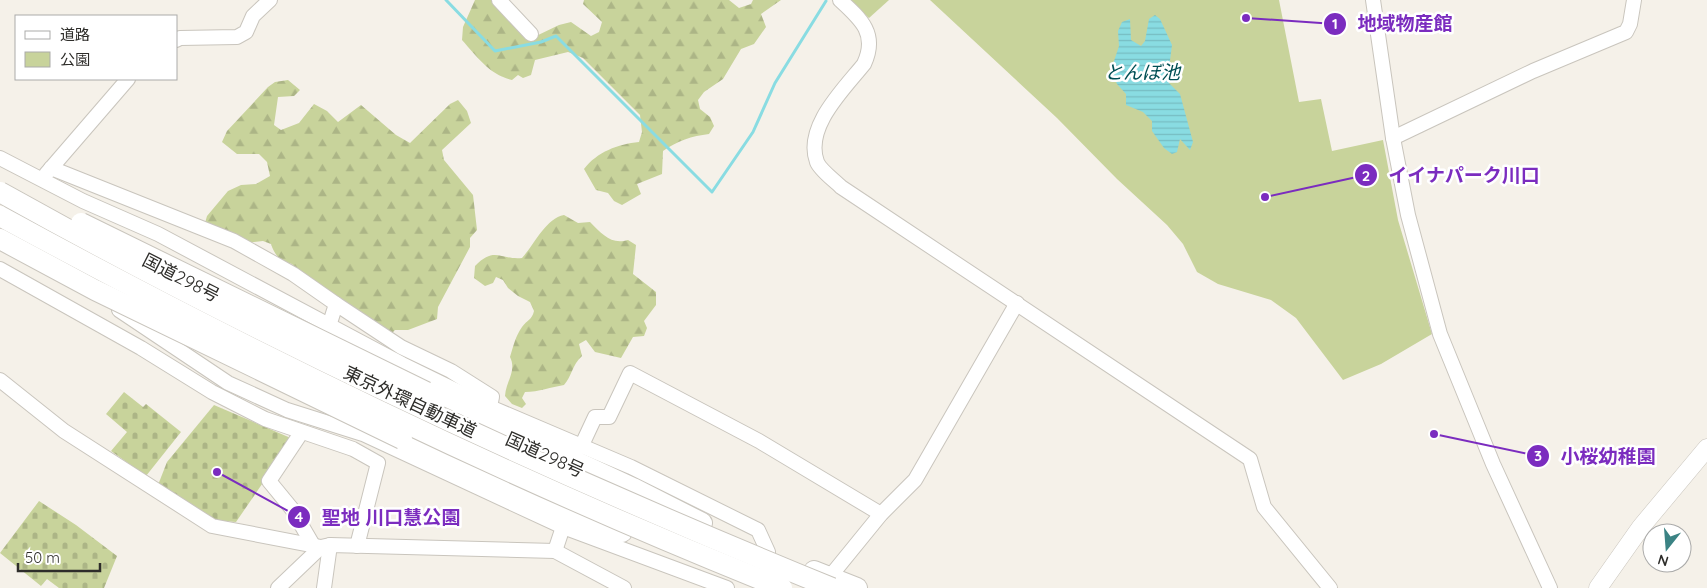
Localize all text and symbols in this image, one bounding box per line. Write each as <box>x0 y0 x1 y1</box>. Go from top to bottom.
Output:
callout: 地域物産館 <box>1323 7 1463 41</box>
text: 地域物産館 <box>1357 11 1453 35</box>
text: 1 <box>1332 14 1338 33</box>
legend <box>15 15 178 80</box>
text: 道路 <box>60 25 90 44</box>
text: 公園 <box>60 50 90 69</box>
water label: とんぼ池 <box>1104 60 1182 84</box>
callout: イイナパーク川口 <box>1353 158 1550 192</box>
text: イイナパーク川口 <box>1388 163 1540 187</box>
text: 2 <box>1362 166 1370 185</box>
street label: 国道298号 <box>139 248 224 307</box>
street label: 東京外環自動車道 <box>340 361 480 442</box>
street label: 国道298号 <box>502 427 588 482</box>
callout: 小桜幼稚園 <box>1525 439 1665 473</box>
text: 小桜幼稚園 <box>1560 444 1656 468</box>
text: 3 <box>1534 446 1542 465</box>
callout: 聖地 川口慧公園 <box>287 500 470 534</box>
text: 聖地 川口慧公園 <box>322 505 460 529</box>
text: 4 <box>295 507 304 526</box>
north arrow <box>1642 523 1692 573</box>
scale bar <box>18 540 100 572</box>
text: 50 m <box>25 548 60 567</box>
text: N <box>1656 550 1671 571</box>

